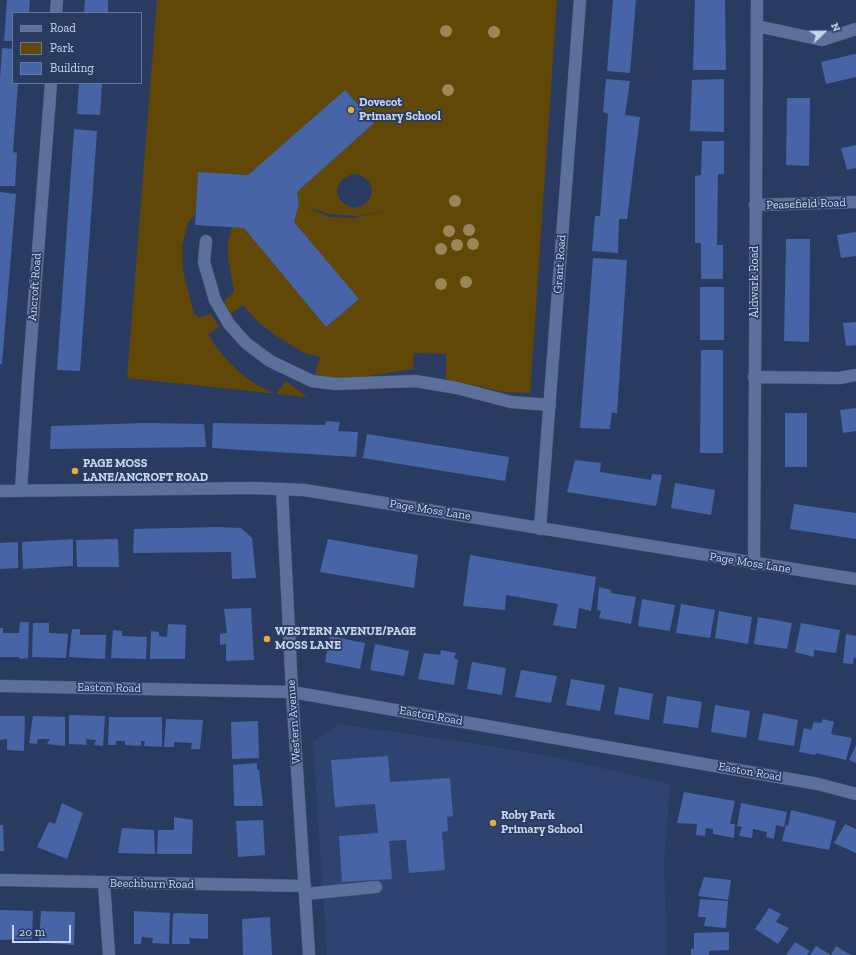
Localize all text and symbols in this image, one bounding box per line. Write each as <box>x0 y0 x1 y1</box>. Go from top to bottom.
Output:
legend <box>12 12 142 84</box>
north arrow <box>804 12 844 52</box>
text: Road <box>50 21 76 35</box>
text: N <box>828 21 843 34</box>
text: Park <box>50 41 74 55</box>
text: Building <box>50 61 94 75</box>
place label: Dovecot Primary School <box>359 96 441 124</box>
marker: Dovecot Primary School <box>346 105 356 115</box>
street label: Peasefield Road <box>766 195 846 213</box>
street label: Grant Road <box>551 234 569 294</box>
street label: Aldwark Road <box>748 246 762 318</box>
street label: Ancroft Road <box>25 252 45 322</box>
place label: PAGE MOSS LANE/ANCROFT ROAD <box>83 457 208 485</box>
marker: PAGE MOSS LANE/ANCROFT ROAD <box>70 466 80 476</box>
street label: Page Moss Lane <box>388 496 472 524</box>
street label: Page Moss Lane <box>708 549 792 577</box>
place label: WESTERN AVENUE/PAGE MOSS LANE <box>275 625 416 653</box>
marker: WESTERN AVENUE/PAGE MOSS LANE <box>262 634 272 644</box>
street label: Western Avenue <box>284 679 304 765</box>
street label: Easton Road <box>77 680 141 696</box>
street label: Easton Road <box>398 703 464 729</box>
street label: Easton Road <box>717 759 783 785</box>
place label: Roby Park Primary School <box>501 809 583 837</box>
marker: Roby Park Primary School <box>488 818 498 828</box>
street label: Beechburn Road <box>110 876 194 892</box>
scale bar <box>14 917 73 943</box>
text: 20 m <box>19 925 45 939</box>

